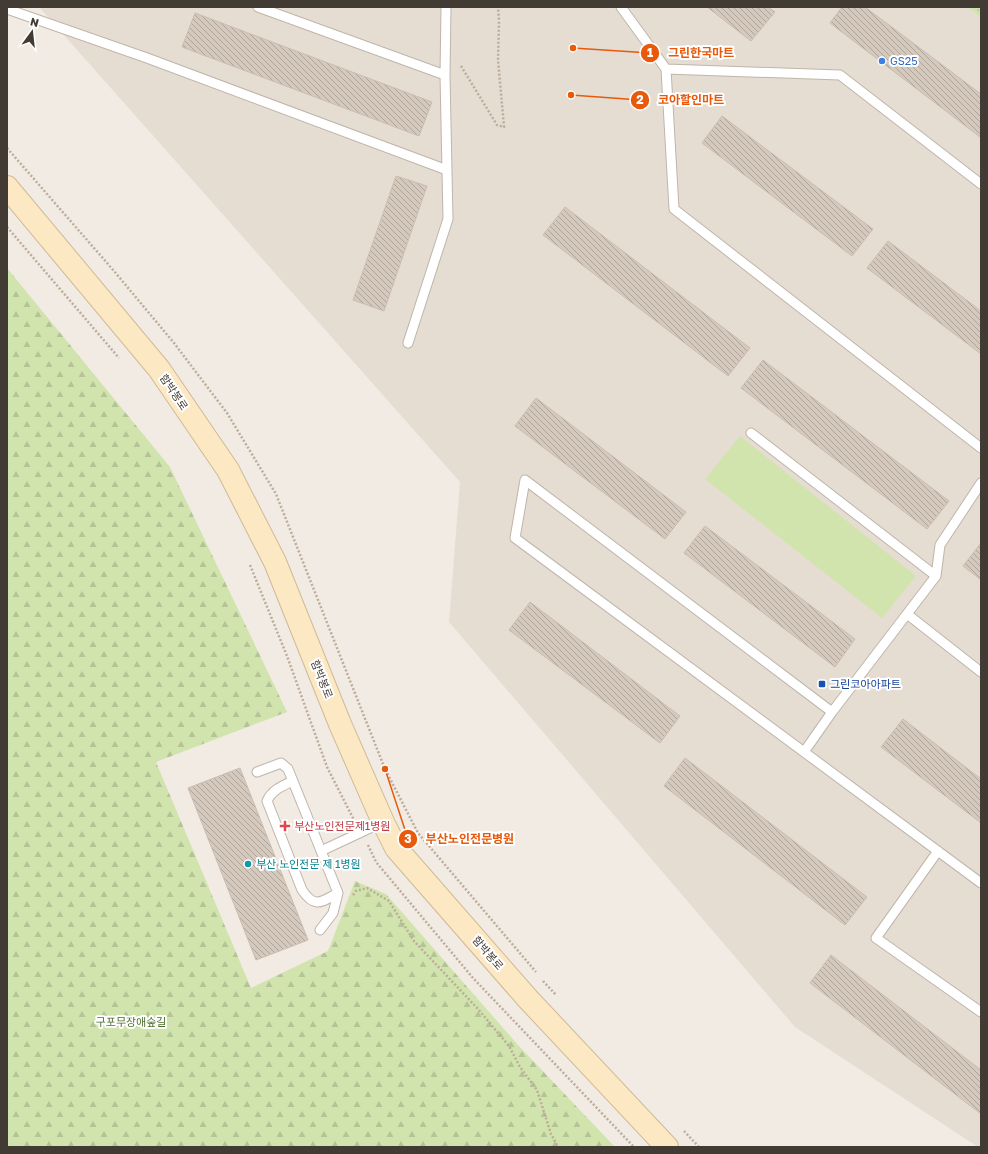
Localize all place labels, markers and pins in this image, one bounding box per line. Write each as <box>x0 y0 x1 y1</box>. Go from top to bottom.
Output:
callout: 그린한국마트 <box>640 41 742 65</box>
place label: GS25 <box>890 54 918 67</box>
marker: GS25 <box>877 56 887 66</box>
callout: 코아할인마트 <box>630 88 732 112</box>
place label: 그린코아아파트 <box>830 677 901 690</box>
marker: 그린코아아파트 <box>817 679 827 689</box>
place label: 부산노인전문제1병원 <box>294 819 390 832</box>
marker: 부산노인전문제1병원 <box>279 820 291 832</box>
callout: 부산노인전문병원 <box>398 827 522 851</box>
place label: 부산 노인전문 제 1병원 <box>256 857 361 870</box>
marker: 부산 노인전문 제 1병원 <box>243 859 253 869</box>

